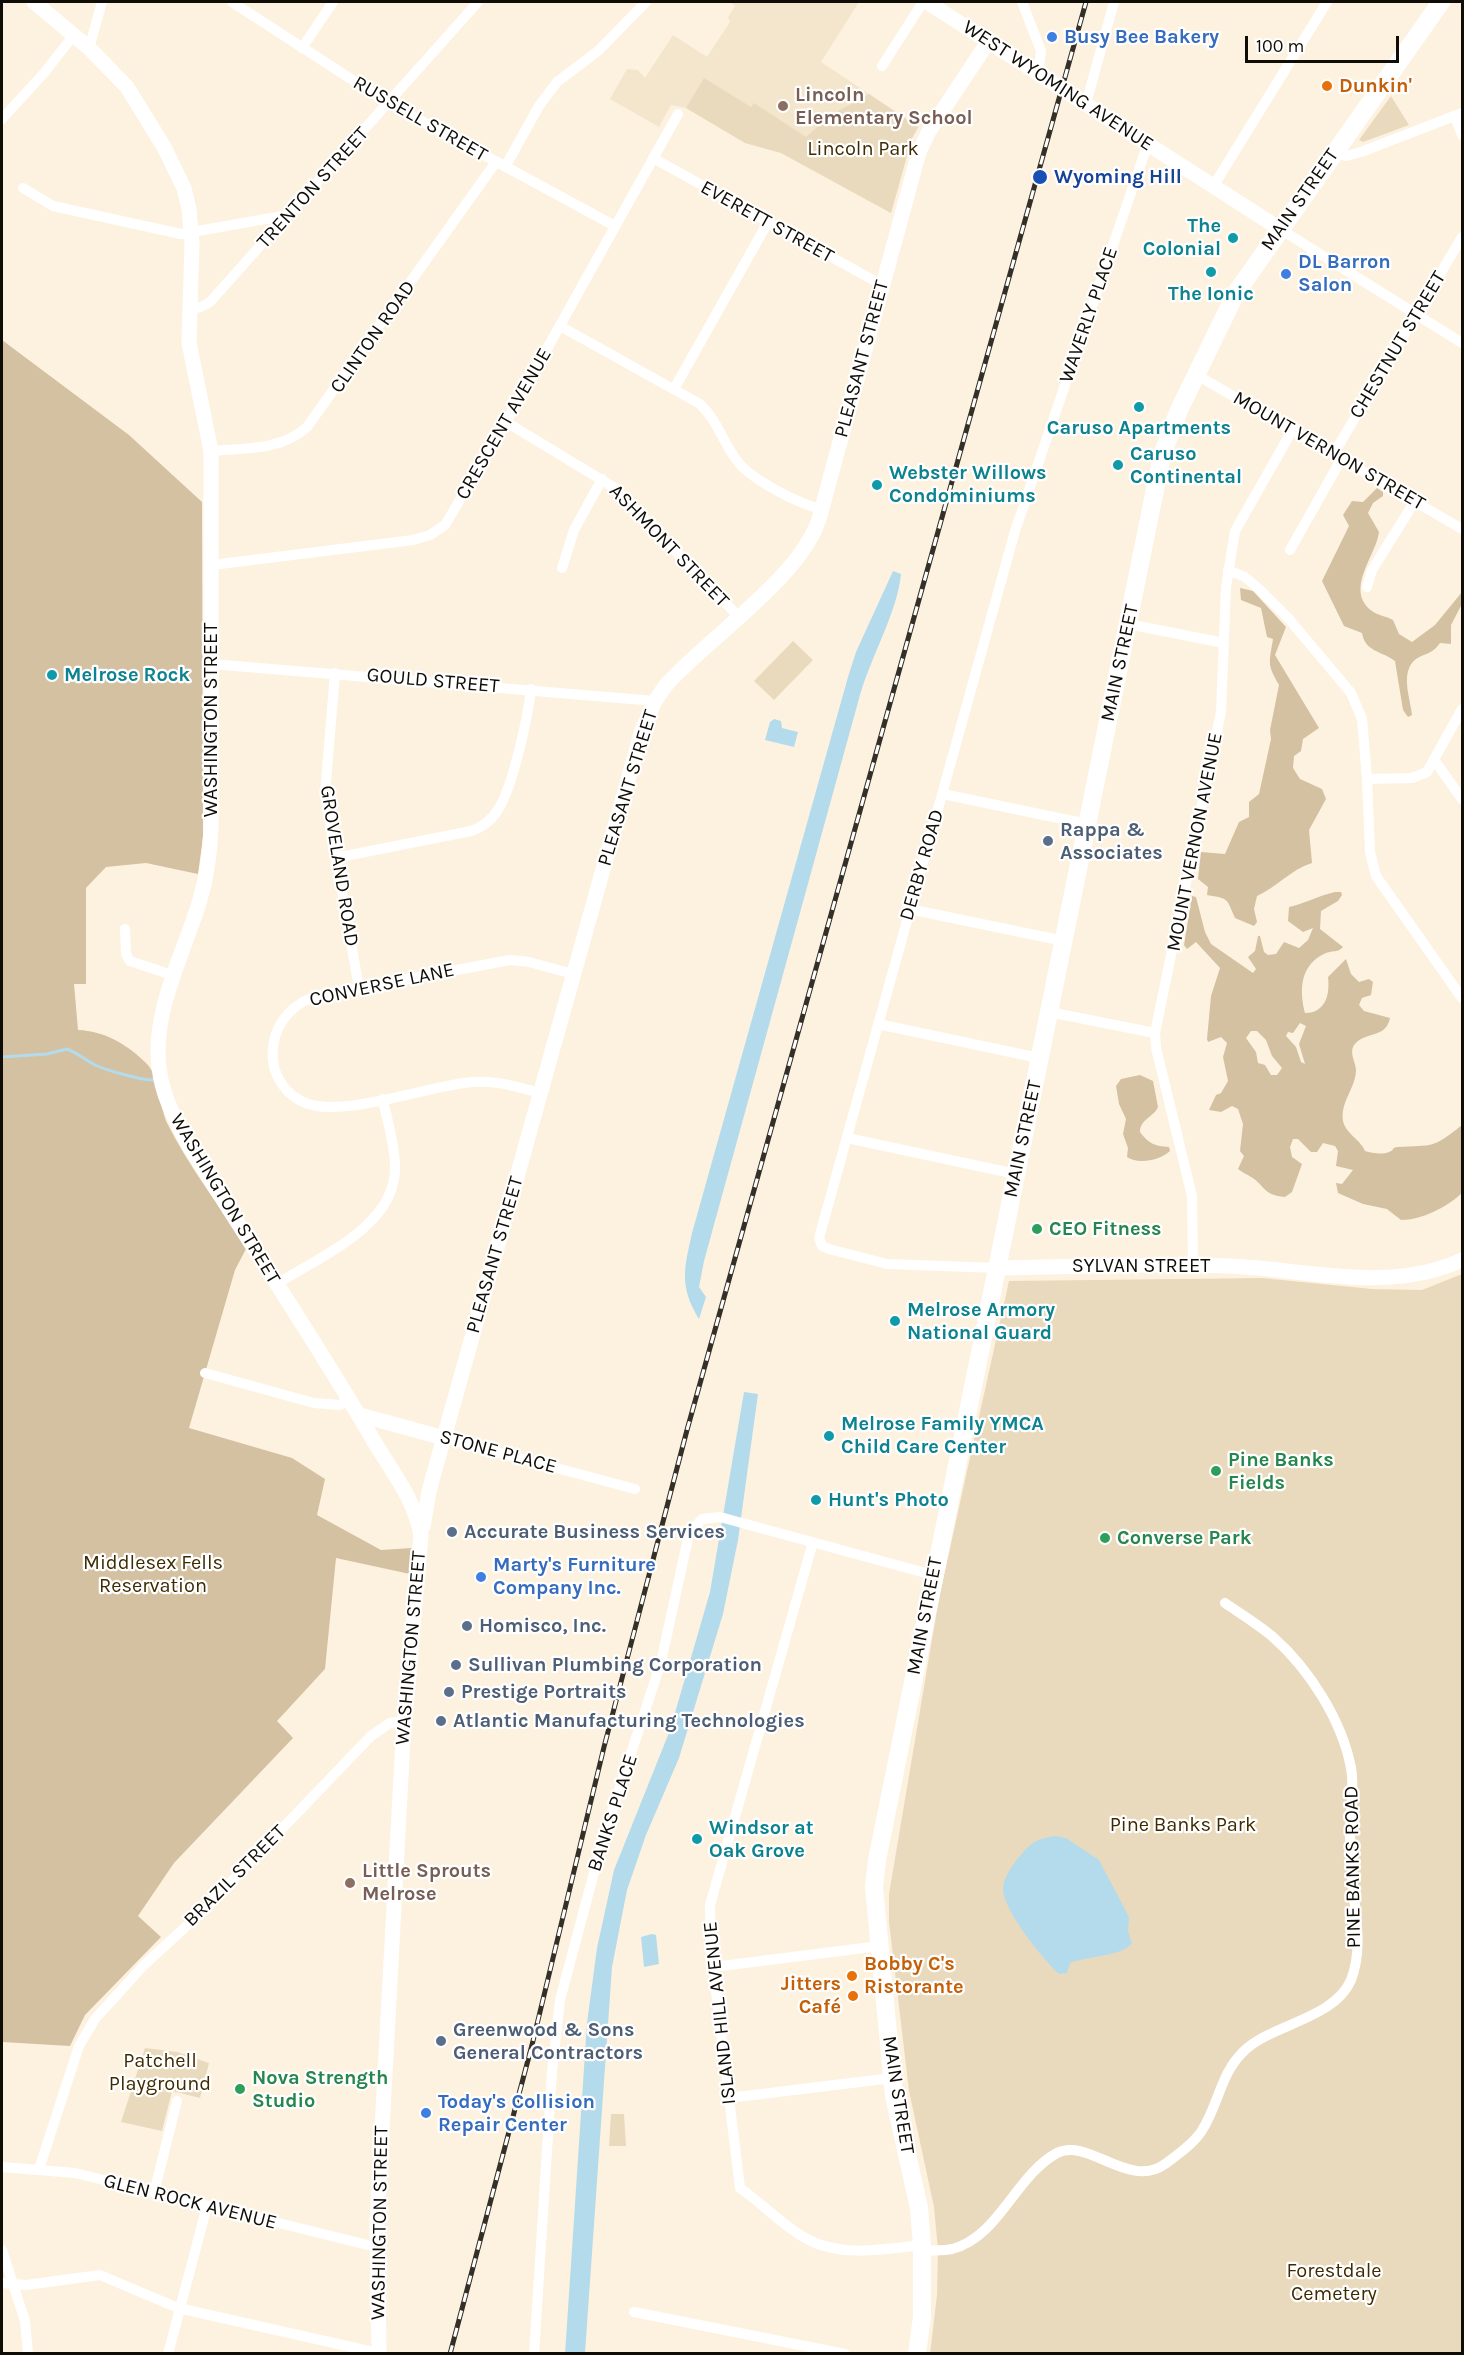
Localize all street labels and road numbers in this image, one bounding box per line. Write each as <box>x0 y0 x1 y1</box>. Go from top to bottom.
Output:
street label: WEST WYOMING AVENUE <box>958 15 1158 157</box>
street label: RUSSELL STREET <box>349 71 491 167</box>
street label: TRENTON STREET <box>252 122 374 254</box>
street label: MAIN STREET <box>1256 144 1344 256</box>
street label: EVERETT STREET <box>696 175 838 269</box>
street label: WAVERLY PLACE <box>1055 244 1123 386</box>
street label: CHESTNUT STREET <box>1345 267 1451 423</box>
street label: CLINTON ROAD <box>325 276 421 398</box>
street label: PLEASANT STREET <box>829 278 895 440</box>
street label: CRESCENT AVENUE <box>451 344 557 504</box>
street label: MOUNT VERNON STREET <box>1229 386 1429 516</box>
street label: ASHMONT STREET <box>604 479 734 613</box>
street label: MAIN STREET <box>1096 602 1144 724</box>
street label: WASHINGTON STREET <box>199 623 223 817</box>
street label: GOULD STREET <box>366 663 500 699</box>
street label: PLEASANT STREET <box>593 707 663 869</box>
street label: MOUNT VERNON AVENUE <box>1162 730 1228 954</box>
street label: GROVELAND ROAD <box>314 784 364 948</box>
street label: DERBY ROAD <box>895 807 949 923</box>
street label: CONVERSE LANE <box>307 958 457 1012</box>
street label: MAIN STREET <box>999 1078 1047 1200</box>
street label: WASHINGTON STREET <box>165 1109 285 1289</box>
street label: PLEASANT STREET <box>461 1174 529 1336</box>
street label: SYLVAN STREET <box>1072 1254 1210 1278</box>
street label: STONE PLACE <box>437 1425 559 1479</box>
street label: WASHINGTON STREET <box>391 1550 431 1746</box>
street label: MAIN STREET <box>902 1555 948 1677</box>
street label: BANKS PLACE <box>583 1751 643 1875</box>
street label: PINE BANKS ROAD <box>1340 1785 1366 1949</box>
street label: BRAZIL STREET <box>179 1820 291 1932</box>
street label: ISLAND HILL AVENUE <box>698 1920 742 2106</box>
street label: MAIN STREET <box>877 2034 919 2156</box>
street label: WASHINGTON STREET <box>366 2126 394 2320</box>
street label: GLEN ROCK AVENUE <box>101 2169 279 2235</box>

